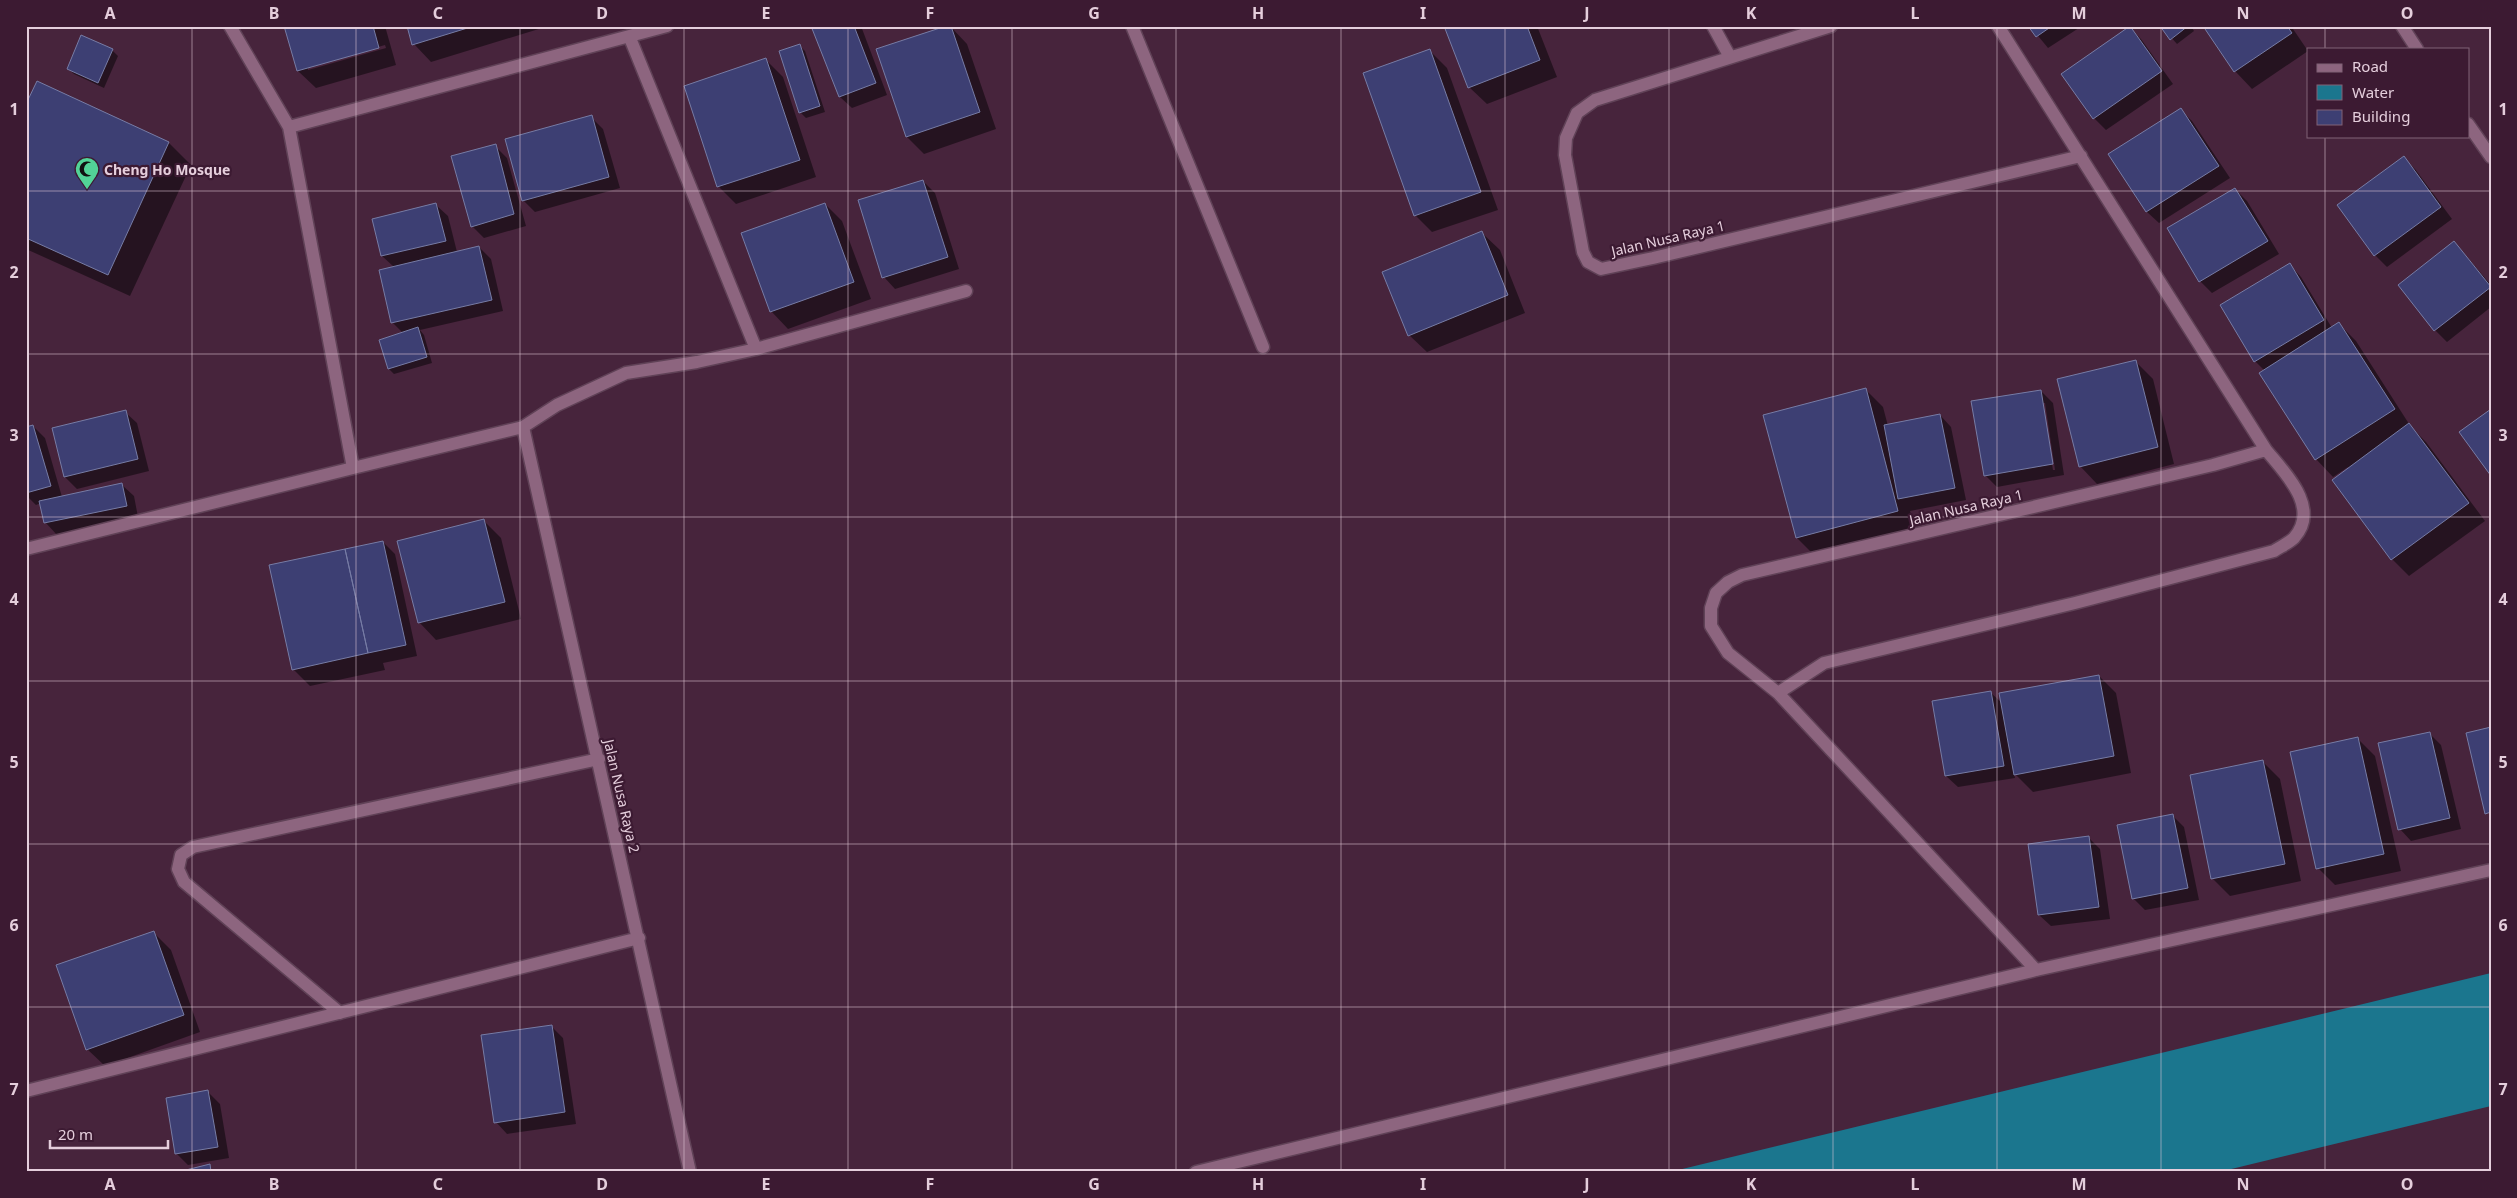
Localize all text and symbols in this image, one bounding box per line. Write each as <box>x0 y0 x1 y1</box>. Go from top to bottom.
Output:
text: A <box>104 2 116 24</box>
text: B <box>269 2 279 24</box>
text: C <box>433 2 443 24</box>
text: D <box>596 2 608 24</box>
text: E <box>762 2 771 24</box>
text: F <box>926 2 934 24</box>
text: G <box>1088 2 1100 24</box>
text: H <box>1252 2 1264 24</box>
text: I <box>1420 2 1426 24</box>
text: J <box>1582 2 1590 24</box>
text: K <box>1746 2 1757 24</box>
text: L <box>1911 2 1920 24</box>
text: M <box>2071 2 2087 24</box>
text: N <box>2236 2 2250 24</box>
text: O <box>2401 2 2413 24</box>
legend <box>2307 48 2470 138</box>
text: Road <box>2352 56 2388 76</box>
text: Water <box>2352 82 2394 102</box>
text: 1 <box>9 98 19 120</box>
text: 1 <box>2498 98 2508 120</box>
text: Building <box>2352 106 2410 126</box>
mosque icon: Cheng Ho Mosque <box>74 156 100 190</box>
place label: Cheng Ho Mosque <box>104 160 230 179</box>
street label: Jalan Nusa Raya 1 <box>1607 216 1727 261</box>
text: 2 <box>9 261 19 283</box>
text: 2 <box>2498 261 2508 283</box>
text: 3 <box>9 424 19 446</box>
text: 3 <box>2498 424 2508 446</box>
street label: Jalan Nusa Raya 1 <box>1905 485 2025 530</box>
text: 4 <box>9 588 19 610</box>
text: 4 <box>2498 588 2508 610</box>
street label: Jalan Nusa Raya 2 <box>599 735 644 855</box>
text: 5 <box>9 751 19 773</box>
text: 5 <box>2498 751 2508 773</box>
text: 6 <box>9 914 19 936</box>
text: 6 <box>2498 914 2508 936</box>
text: 7 <box>9 1078 19 1100</box>
text: 7 <box>2498 1078 2508 1100</box>
scale bar <box>50 1118 168 1150</box>
text: 20 m <box>58 1124 93 1144</box>
text: A <box>104 1173 116 1195</box>
text: B <box>269 1173 279 1195</box>
text: C <box>433 1173 443 1195</box>
text: D <box>596 1173 608 1195</box>
text: E <box>762 1173 771 1195</box>
text: F <box>926 1173 934 1195</box>
text: G <box>1088 1173 1100 1195</box>
text: H <box>1252 1173 1264 1195</box>
text: I <box>1420 1173 1426 1195</box>
text: J <box>1582 1173 1590 1195</box>
text: K <box>1746 1173 1757 1195</box>
text: L <box>1911 1173 1920 1195</box>
text: M <box>2071 1173 2087 1195</box>
text: N <box>2236 1173 2250 1195</box>
text: O <box>2401 1173 2413 1195</box>

